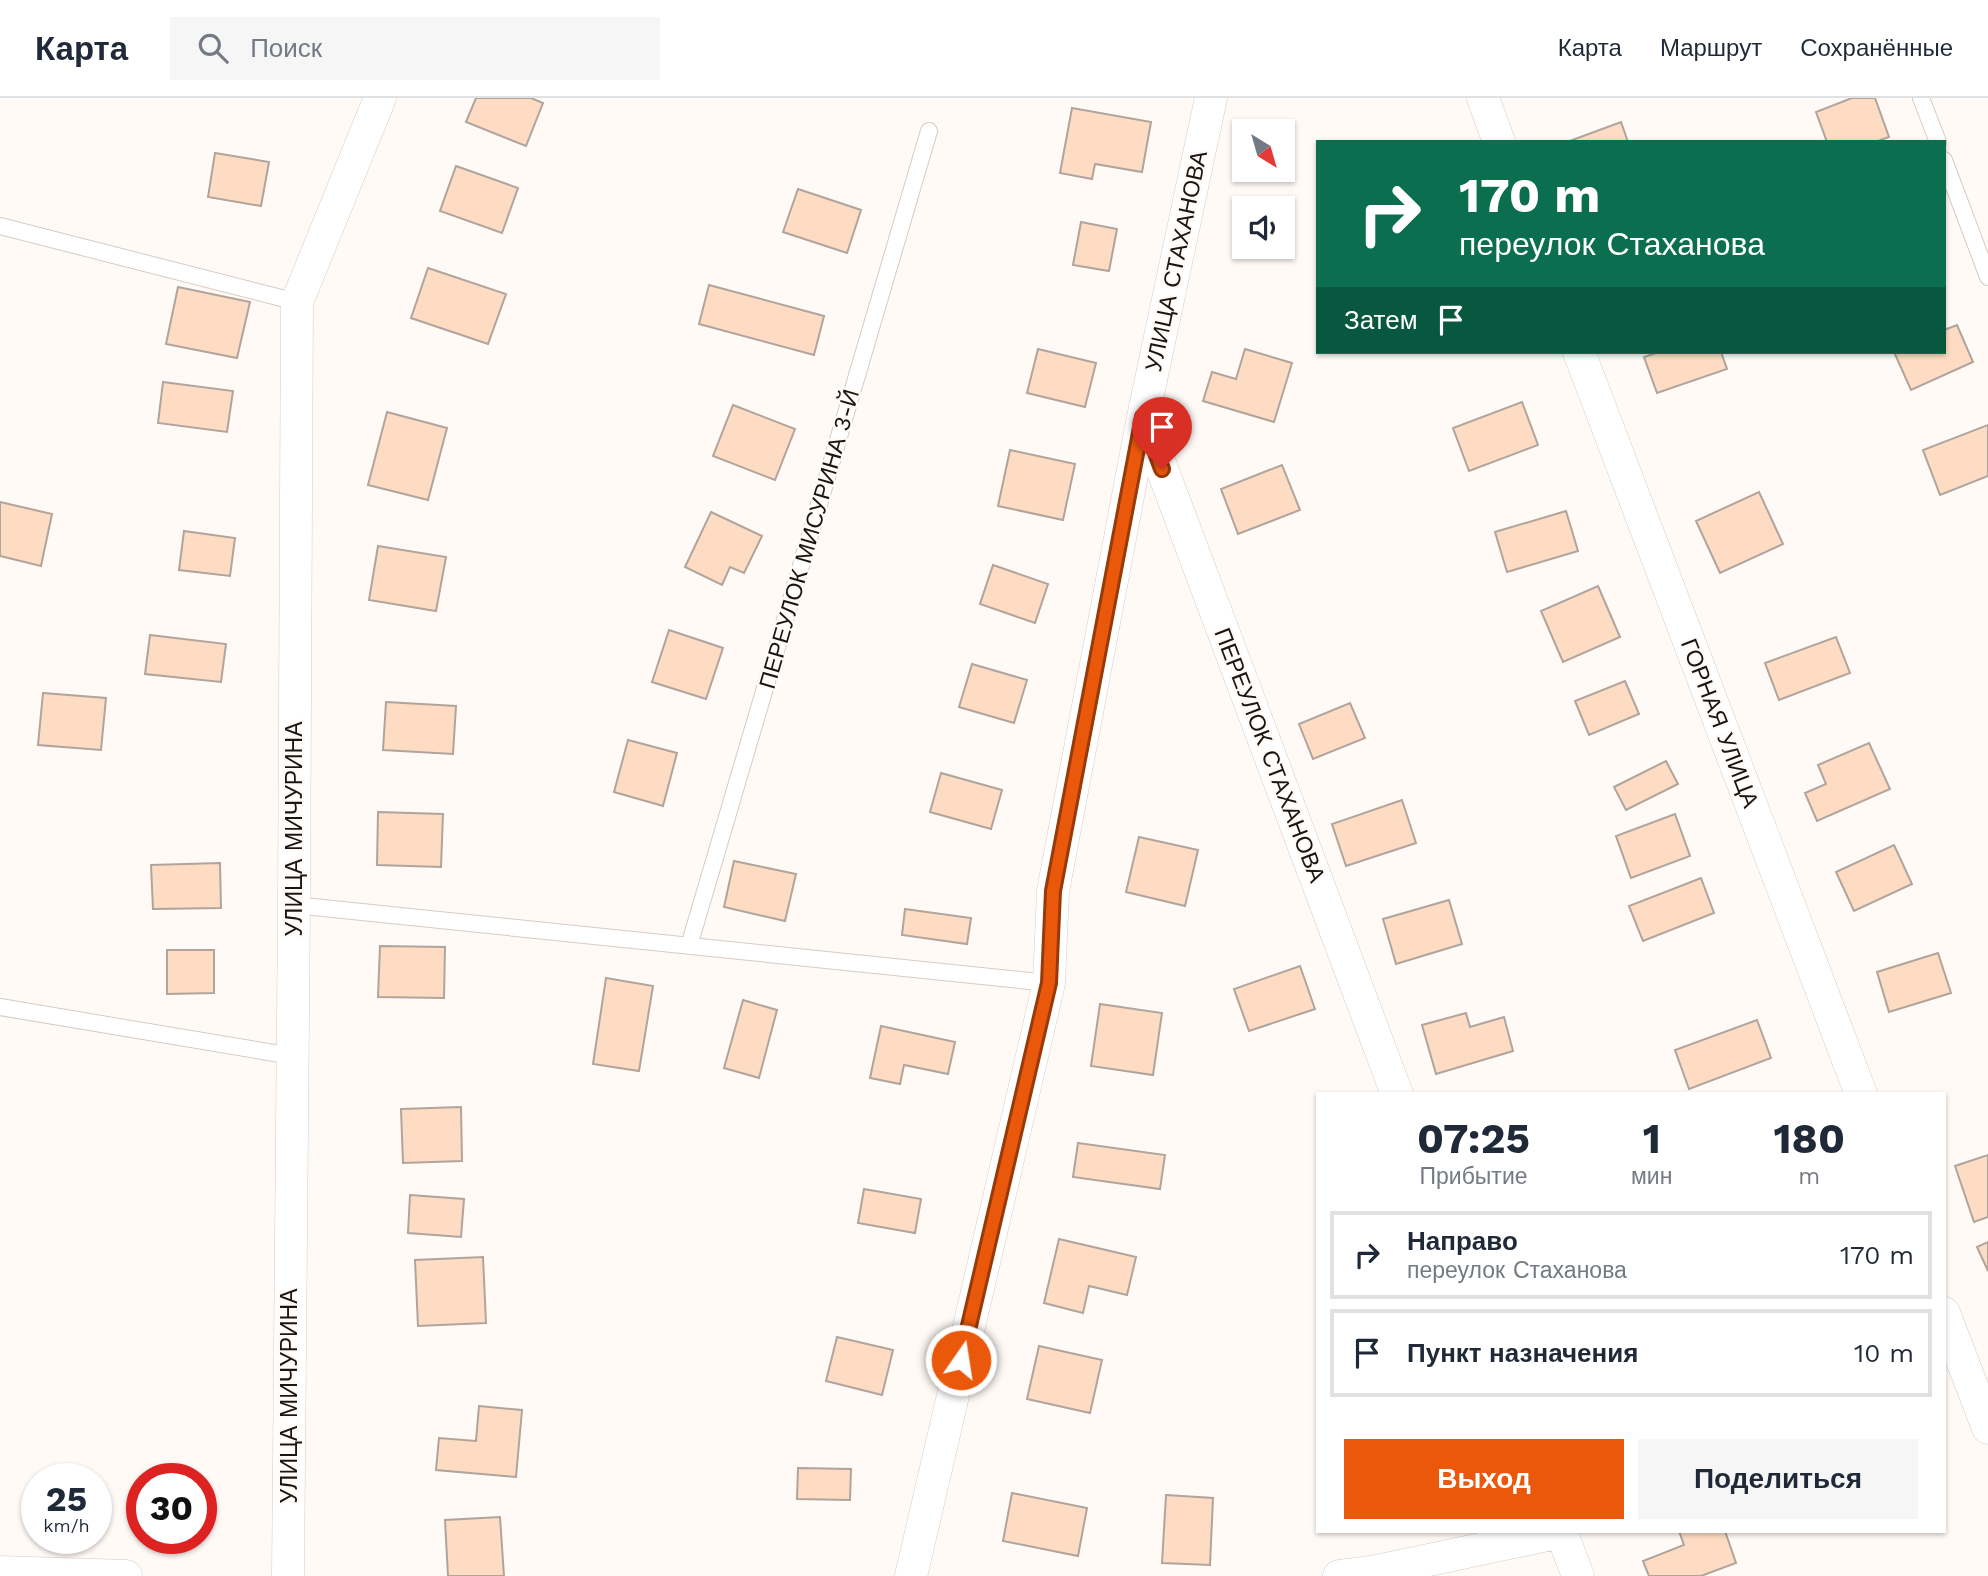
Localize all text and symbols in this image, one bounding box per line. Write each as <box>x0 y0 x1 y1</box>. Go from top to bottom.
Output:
search box <box>170 17 660 80</box>
text: Карта <box>35 29 128 68</box>
icon: search <box>194 29 232 67</box>
text: Поиск <box>250 33 322 63</box>
text: Карта <box>1558 34 1622 62</box>
text: Маршрут <box>1660 34 1762 62</box>
text: Сохранённые <box>1800 34 1953 62</box>
north arrow <box>1232 119 1295 182</box>
map controls <box>1232 119 1295 259</box>
street label: УЛИЦА СТАХАНОВА <box>1140 147 1213 374</box>
text: 170 m <box>1459 166 1600 224</box>
icon: right <box>1344 168 1435 259</box>
button: sound <box>1232 196 1295 259</box>
text: переулок Стаханова <box>1459 225 1765 263</box>
icon: arrive <box>1432 301 1470 339</box>
text: Затем <box>1344 305 1418 335</box>
street label: ПЕРЕУЛОК МИСУРИНА 3-Й <box>753 386 865 692</box>
pin <box>1132 397 1192 469</box>
icon: arrive <box>1143 408 1181 446</box>
street label: ПЕРЕУЛОК СТАХАНОВА <box>1209 624 1331 887</box>
street label: ГОРНАЯ УЛИЦА <box>1675 635 1764 812</box>
street label: УЛИЦА МИЧУРИНА <box>281 721 308 937</box>
text: 07:25 <box>1417 1114 1530 1163</box>
text: 1 <box>1643 1114 1661 1163</box>
text: 180 <box>1773 1114 1845 1163</box>
text: Прибытие <box>1419 1163 1528 1190</box>
text: мин <box>1631 1163 1672 1190</box>
text: m <box>1798 1163 1820 1190</box>
text: Направо <box>1407 1226 1518 1256</box>
icon: right <box>1348 1236 1386 1274</box>
text: 170 m <box>1840 1240 1914 1270</box>
text: переулок Стаханова <box>1407 1257 1627 1284</box>
street label: УЛИЦА МИЧУРИНА <box>276 1288 303 1504</box>
position arrow <box>924 1323 998 1397</box>
icon: arrive <box>1348 1334 1386 1372</box>
text: Пункт назначения <box>1407 1338 1638 1368</box>
text: 10 m <box>1854 1338 1914 1368</box>
button: Выход <box>1344 1439 1624 1519</box>
button: Поделиться <box>1638 1439 1918 1519</box>
speed limit sign: 30 <box>126 1463 217 1554</box>
text: 25 <box>46 1478 87 1520</box>
text: km/h <box>43 1515 90 1536</box>

